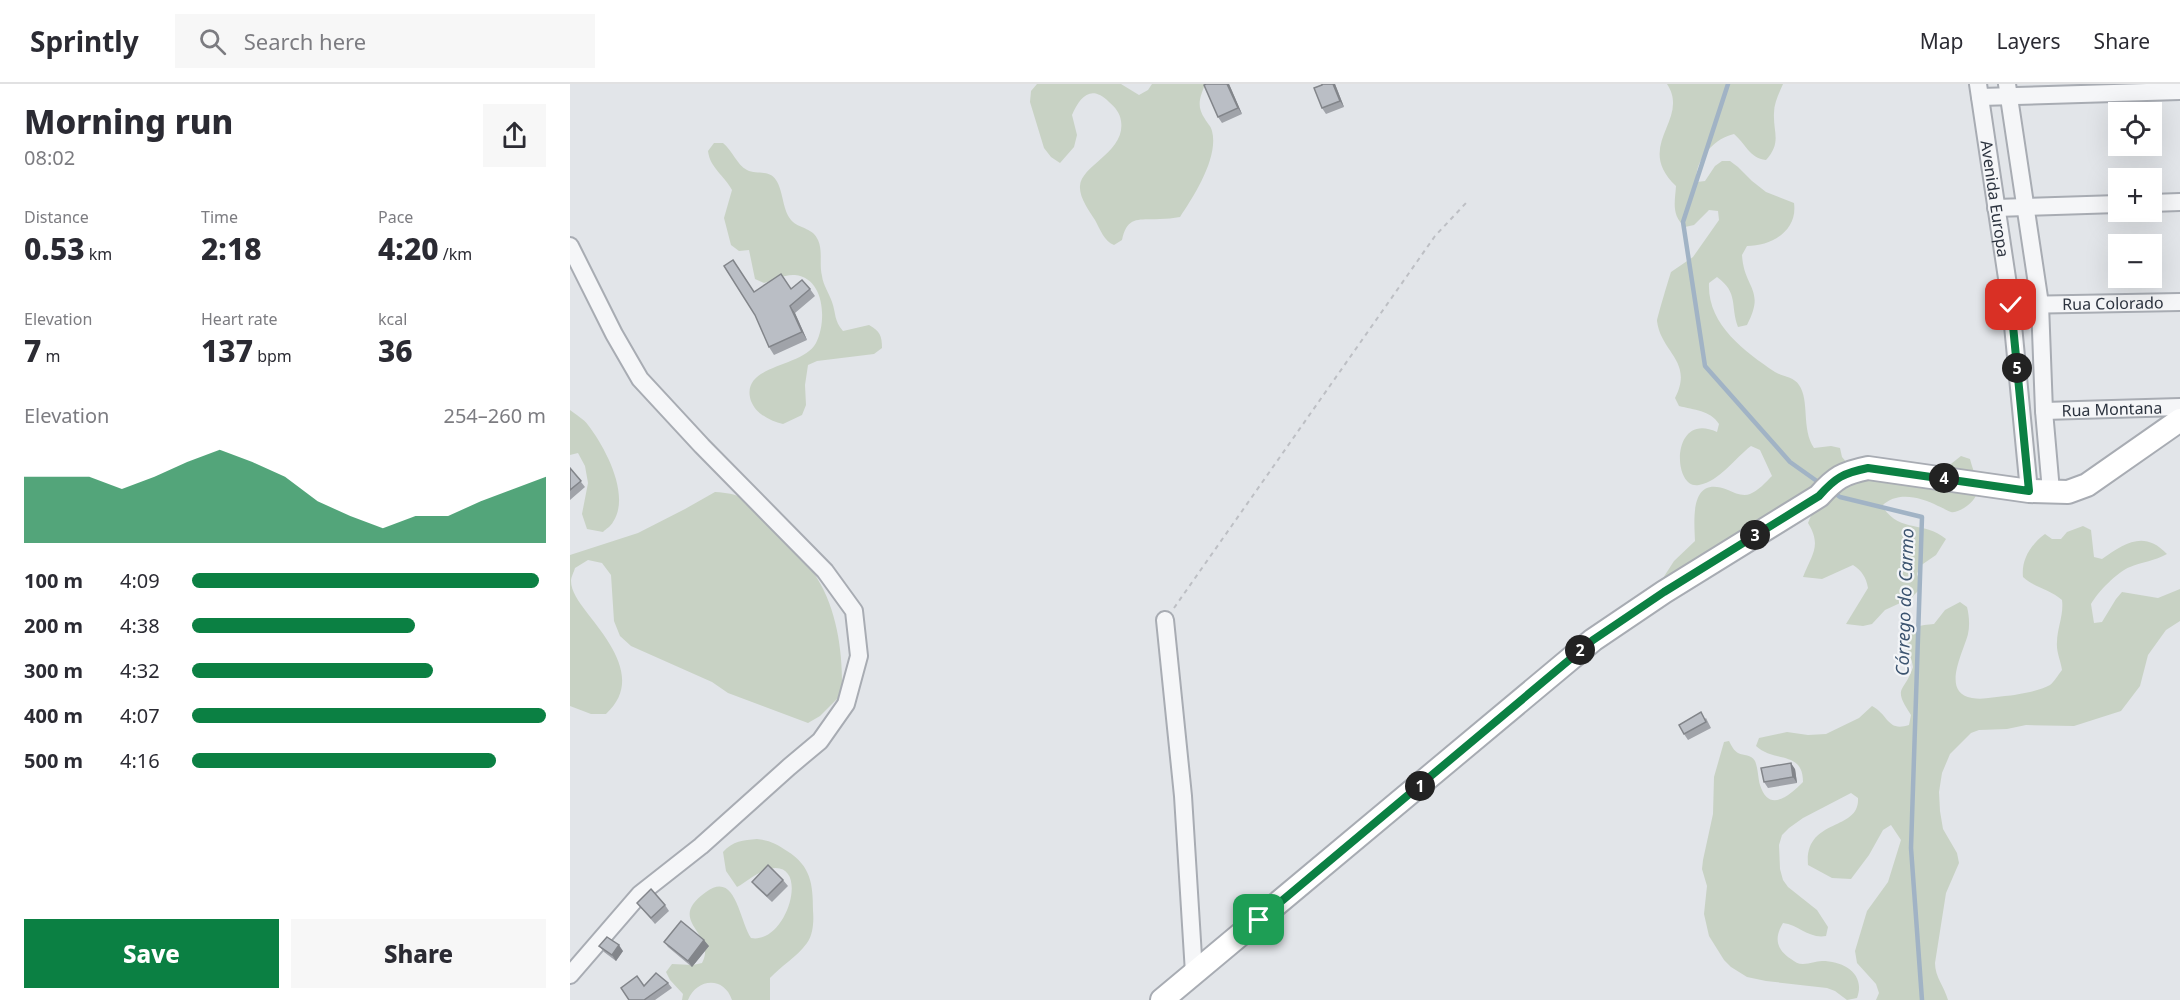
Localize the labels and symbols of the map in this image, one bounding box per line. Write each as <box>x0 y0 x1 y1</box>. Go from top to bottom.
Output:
street label: Avenida Europa <box>1976 139 2015 259</box>
pin <box>1985 279 2036 330</box>
street label: Rua Colorado <box>2062 291 2164 315</box>
pin: 5 <box>2002 353 2032 383</box>
street label: Rua Montana <box>2061 397 2163 421</box>
pin: 4 <box>1929 463 1959 493</box>
pin: 3 <box>1740 520 1770 550</box>
water label: Córrego do Carmo <box>1889 528 1919 676</box>
pin: 2 <box>1565 635 1595 665</box>
pin: 1 <box>1405 771 1435 801</box>
pin <box>1233 894 1284 945</box>

